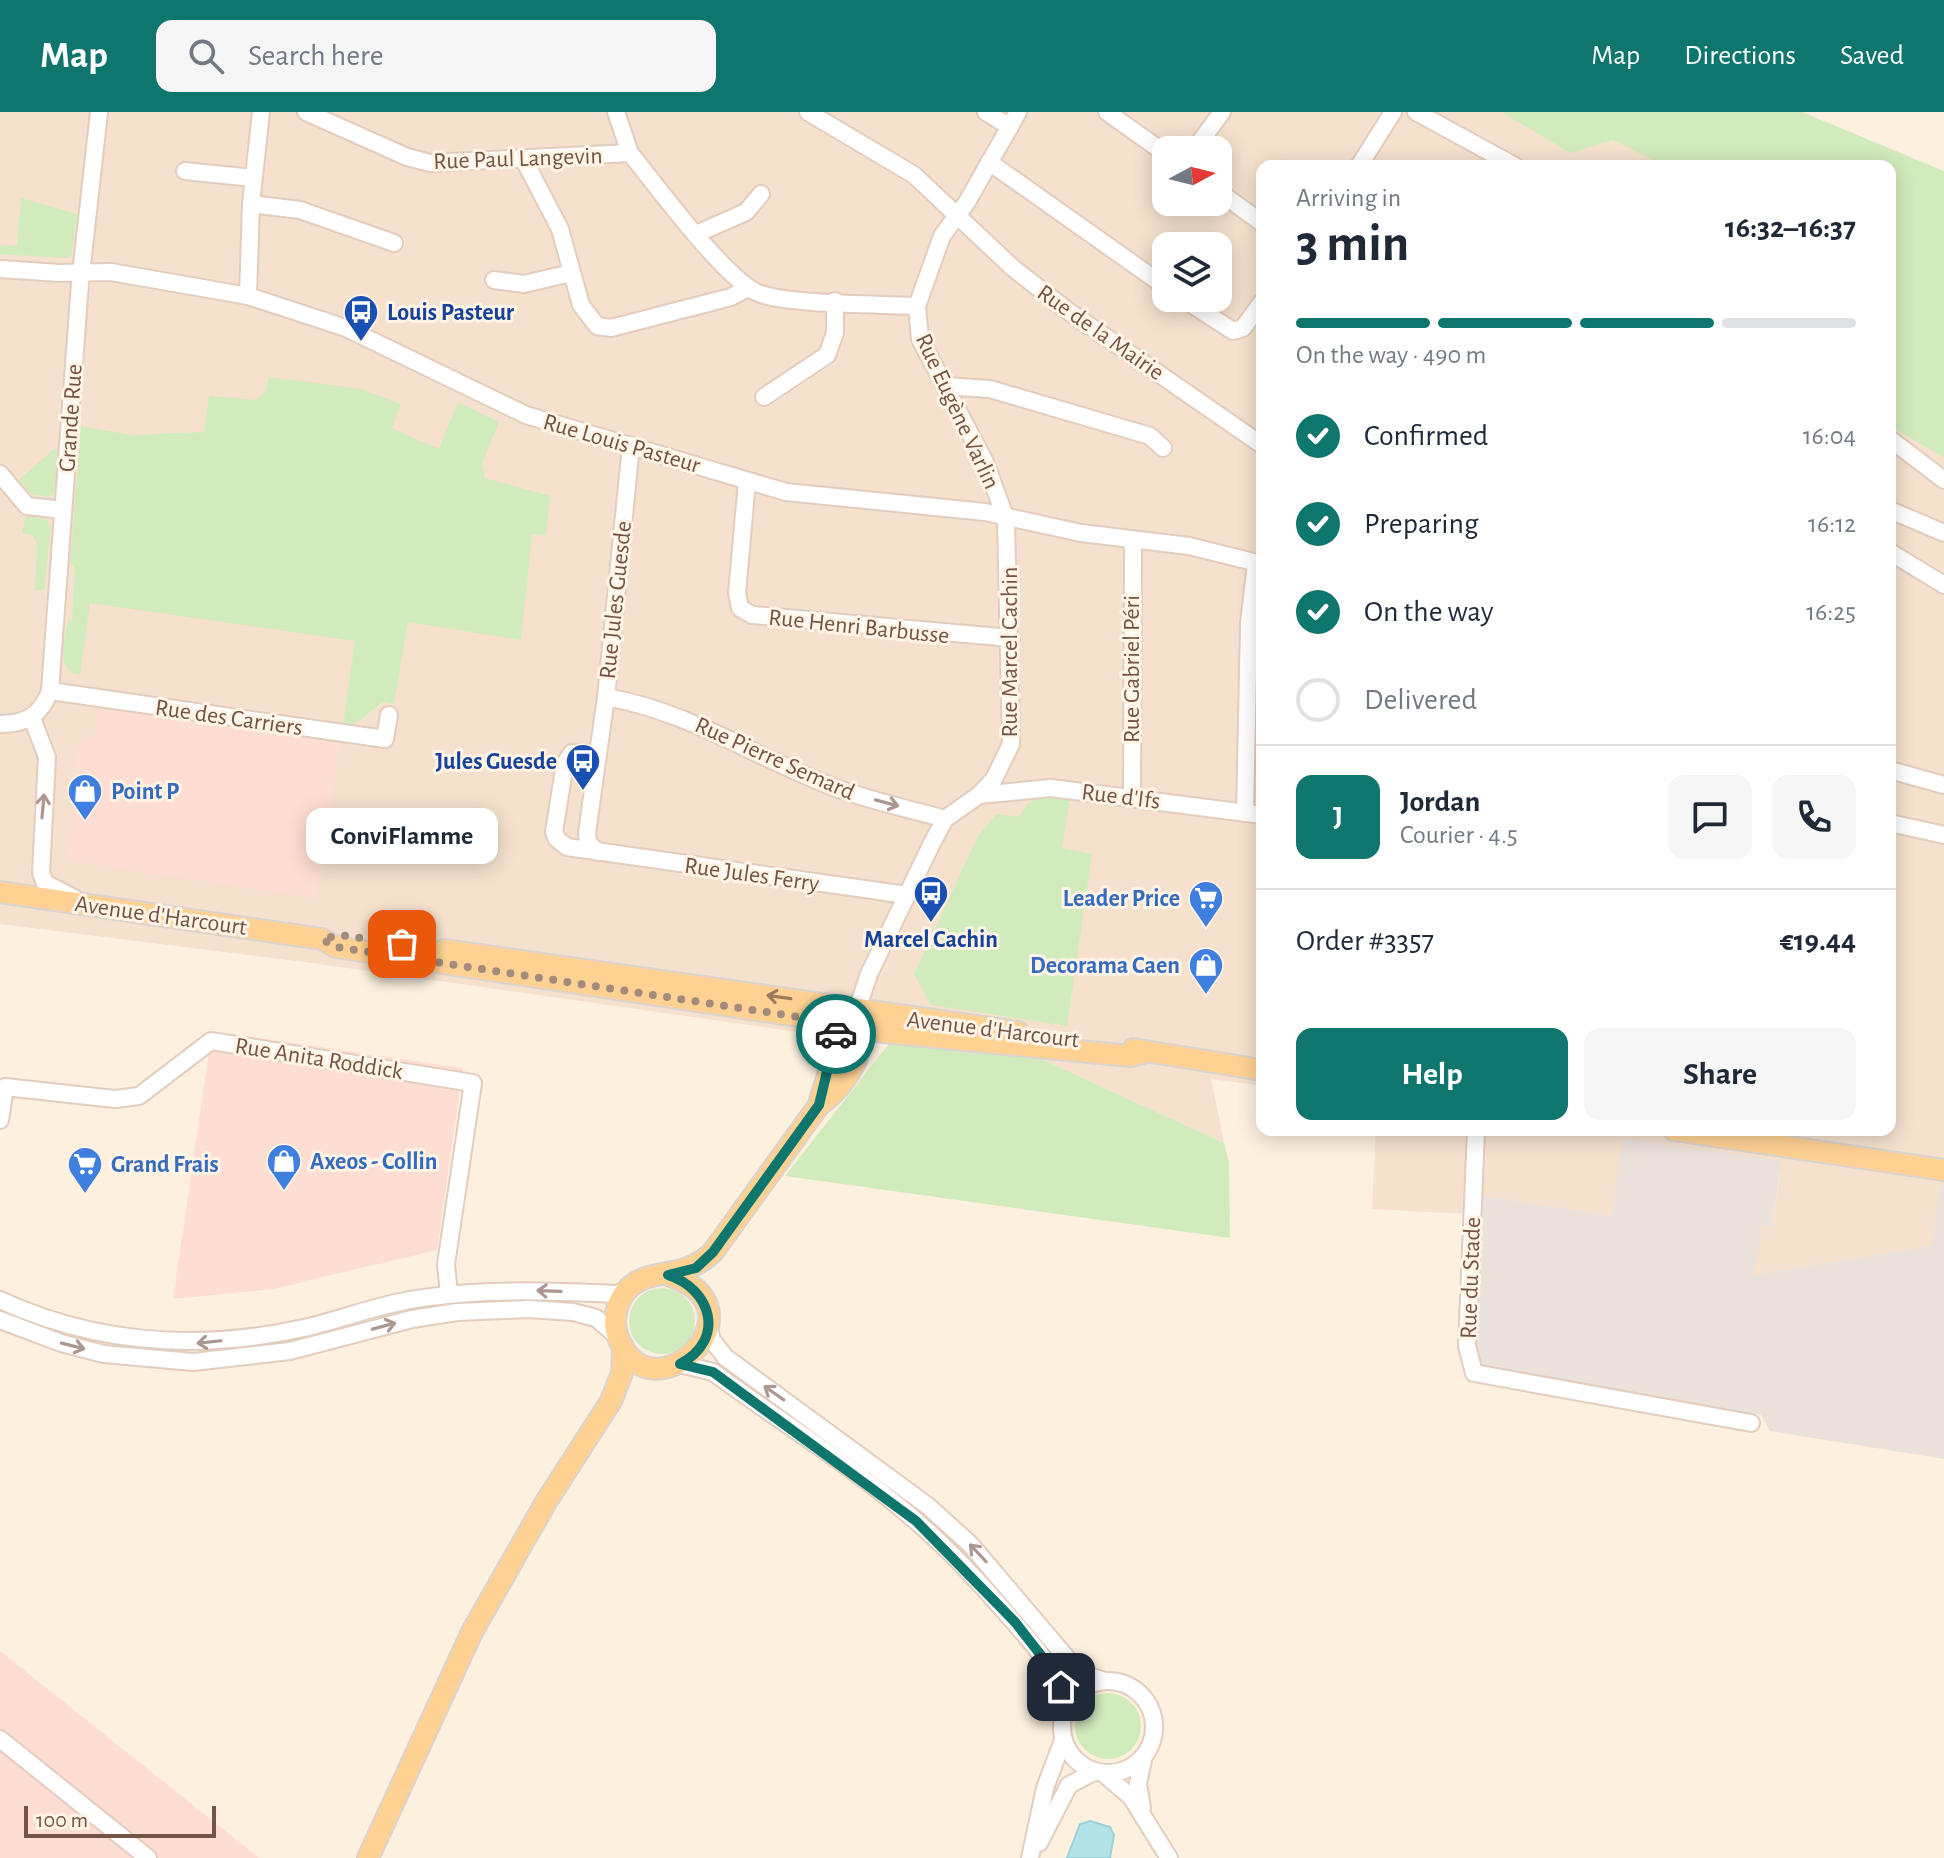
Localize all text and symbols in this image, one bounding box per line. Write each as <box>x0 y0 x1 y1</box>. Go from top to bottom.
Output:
search box <box>156 20 716 92</box>
icon: search <box>184 34 228 78</box>
text: Map <box>40 37 108 75</box>
text: Search here <box>248 41 384 71</box>
text: Map <box>1591 42 1640 70</box>
text: Directions <box>1684 42 1796 70</box>
text: Saved <box>1840 42 1904 70</box>
north arrow <box>1152 136 1232 216</box>
map controls <box>1152 136 1232 312</box>
street label: Rue Paul Langevin <box>433 144 603 174</box>
text: Arriving in <box>1296 185 1401 211</box>
text: 16:32–16:37 <box>1725 213 1856 243</box>
text: 3 min <box>1296 218 1409 270</box>
button: layers <box>1152 232 1232 312</box>
street label: Rue de la Mairie <box>1033 280 1168 385</box>
bus stop icon: Louis Pasteur <box>342 293 380 343</box>
place label: Louis Pasteur <box>387 301 515 325</box>
street label: Rue Eugène Varlin <box>911 330 1004 493</box>
text: On the way · 490 m <box>1296 342 1486 368</box>
street label: Grande Rue <box>55 363 87 473</box>
street label: Rue Louis Pasteur <box>540 410 703 478</box>
icon: check <box>1296 414 1340 458</box>
text: Confirmed <box>1364 421 1488 451</box>
text: 16:04 <box>1803 423 1856 449</box>
icon: check <box>1296 502 1340 546</box>
text: Preparing <box>1364 509 1479 539</box>
text: 16:12 <box>1808 511 1856 537</box>
street label: Rue Jules Guesde <box>596 520 636 680</box>
street label: Rue Marcel Cachin <box>998 567 1022 738</box>
icon: check <box>1296 590 1340 634</box>
street label: Rue Gabriel Péri <box>1120 595 1144 743</box>
text: On the way <box>1364 597 1493 627</box>
text: 16:25 <box>1806 599 1856 625</box>
street label: Rue Henri Barbusse <box>767 606 950 648</box>
text: Delivered <box>1364 685 1477 715</box>
street label: Rue des Carriers <box>154 696 304 740</box>
street label: Rue Pierre Semard <box>691 713 858 805</box>
bus stop icon: Jules Guesde <box>564 742 602 792</box>
place label: Jules Guesde <box>435 750 557 774</box>
shop icon: Point P <box>66 772 104 822</box>
button: chat <box>1668 775 1752 859</box>
button: phone <box>1772 775 1856 859</box>
place label: Point P <box>111 780 179 804</box>
street label: Rue d'Ifs <box>1080 780 1162 814</box>
text: Jordan <box>1400 787 1480 817</box>
one-way arrow <box>36 793 51 820</box>
one-way arrow <box>874 797 900 812</box>
text: J <box>1333 802 1343 832</box>
callout: ConviFlamme <box>306 808 498 864</box>
text: Courier · 4.5 <box>1400 822 1518 848</box>
text: ConviFlamme <box>331 823 473 849</box>
street label: Rue Jules Ferry <box>683 854 821 896</box>
bus stop icon: Marcel Cachin <box>912 874 950 924</box>
supermarket icon: Leader Price <box>1187 879 1225 929</box>
place label: Leader Price <box>1063 887 1180 911</box>
street label: Avenue d'Harcourt <box>73 892 249 940</box>
pin <box>368 910 436 978</box>
icon: bag <box>380 922 424 966</box>
text: Order #3357 <box>1296 926 1434 956</box>
text: €19.44 <box>1780 926 1856 956</box>
place label: Marcel Cachin <box>864 928 998 952</box>
shop icon: Decorama Caen <box>1187 946 1225 996</box>
place label: Decorama Caen <box>1030 954 1180 978</box>
one-way arrow <box>767 989 793 1004</box>
courier <box>796 994 876 1074</box>
street label: Avenue d'Harcourt <box>905 1008 1081 1053</box>
icon: car <box>814 1012 858 1056</box>
button: Help <box>1296 1028 1568 1120</box>
button: Share <box>1584 1028 1856 1120</box>
street label: Rue Anita Roddick <box>233 1034 405 1084</box>
shop icon: Axeos - Collin <box>265 1142 303 1192</box>
supermarket icon: Grand Frais <box>66 1145 104 1195</box>
place label: Axeos - Collin <box>310 1150 438 1174</box>
place label: Grand Frais <box>111 1153 219 1177</box>
street label: Rue du Stade <box>1457 1217 1485 1340</box>
one-way arrow <box>536 1284 563 1299</box>
one-way arrow <box>370 1317 396 1332</box>
one-way arrow <box>196 1334 223 1349</box>
one-way arrow <box>60 1340 86 1355</box>
one-way arrow <box>763 1385 785 1401</box>
one-way arrow <box>969 1544 987 1564</box>
pin <box>1027 1653 1095 1721</box>
icon: home <box>1039 1665 1083 1709</box>
scale bar <box>24 1802 216 1838</box>
text: 100 m <box>36 1809 88 1831</box>

